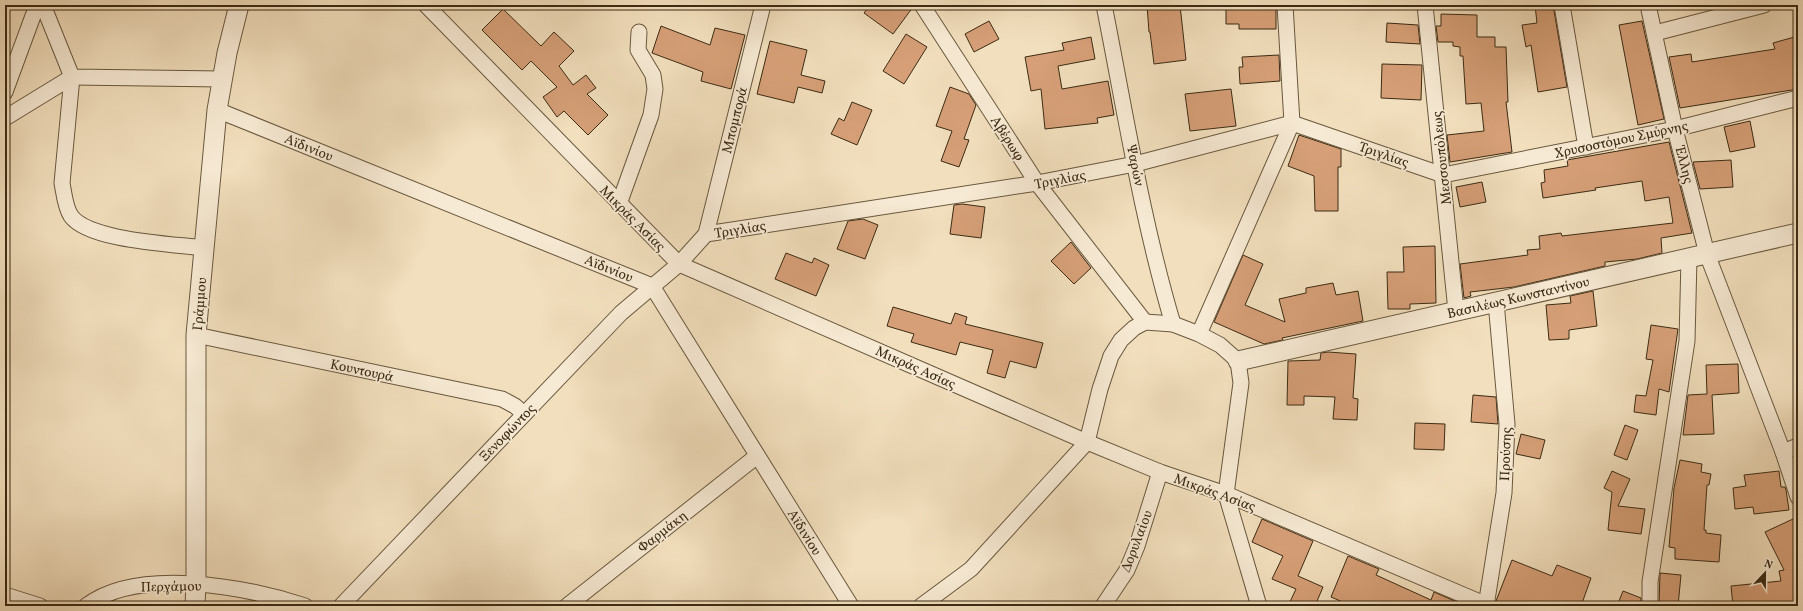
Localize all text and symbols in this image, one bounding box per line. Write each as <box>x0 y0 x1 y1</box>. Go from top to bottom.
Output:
street label: Μπομπορά <box>718 85 753 156</box>
street label: Μεσσουπόλεως <box>1428 110 1457 206</box>
street label: Αβέρωφ <box>985 113 1028 165</box>
street label: Χρυσοστόμου Σμύρνης <box>1553 117 1690 164</box>
street label: Αϊδινίου <box>281 130 336 167</box>
street label: Τριγλίας <box>1356 138 1411 173</box>
street label: Ψαρών <box>1121 143 1148 188</box>
street label: Έλλης <box>1669 143 1697 186</box>
street label: Τριγλίας <box>1033 166 1088 195</box>
street label: Μικράς Ασίας <box>595 182 669 256</box>
street label: Τριγλίας <box>713 217 767 244</box>
street label: Αϊδινίου <box>581 251 636 288</box>
street label: Βασιλέως Κωνσταντίνου <box>1445 273 1592 324</box>
street label: Γράμμου <box>189 276 212 332</box>
street label: Μικράς Ασίας <box>872 342 959 395</box>
street label: Κουντουρά <box>328 355 396 388</box>
street label: Ξενοφώντος <box>476 400 540 466</box>
street label: Προύσης <box>1496 427 1517 481</box>
street label: Μικράς Ασίας <box>1171 470 1258 517</box>
street label: Αϊδινίου <box>782 506 825 560</box>
street label: Φαρμάκη <box>634 507 692 558</box>
street label: Δορυλαίου <box>1117 508 1158 575</box>
north arrow <box>1745 553 1785 593</box>
text: N <box>1762 557 1775 574</box>
street label: Περγάμου <box>140 577 202 598</box>

